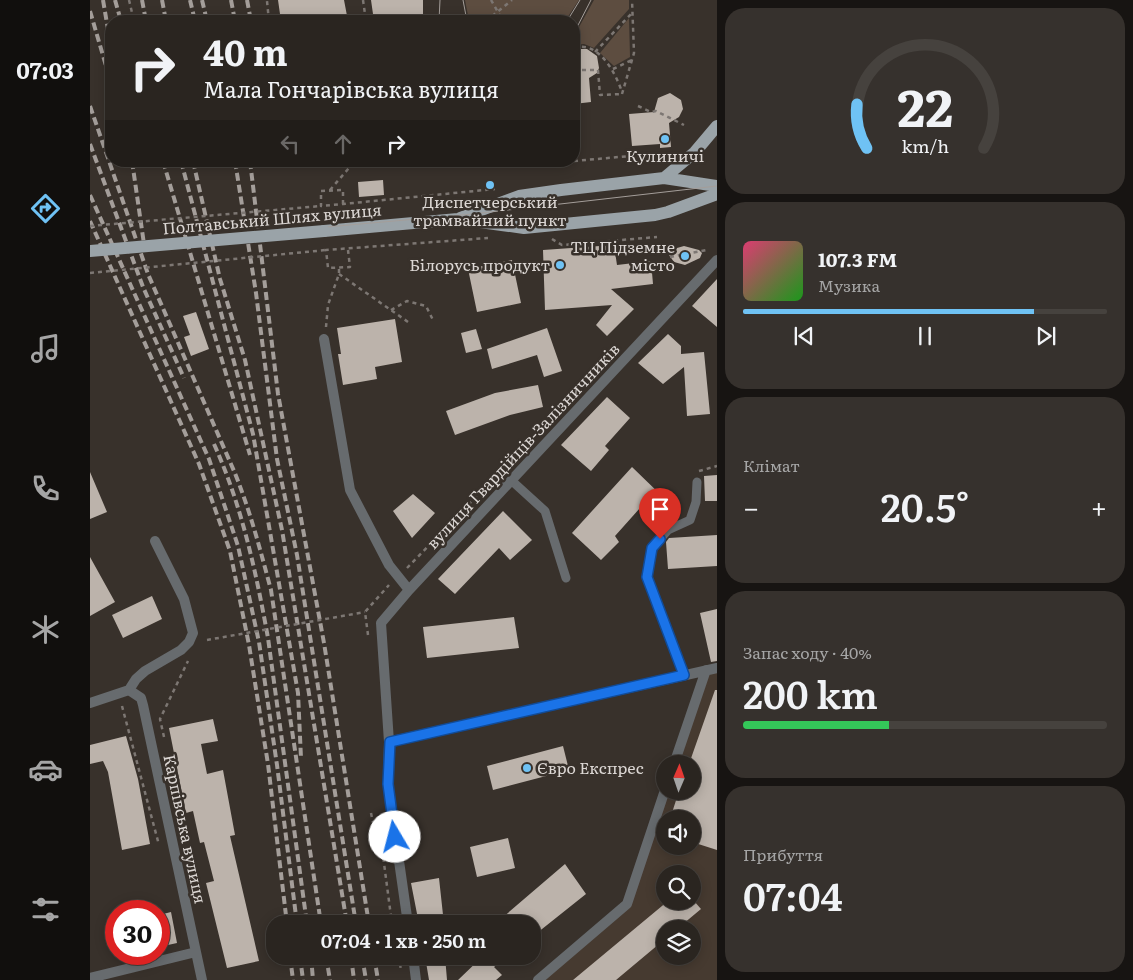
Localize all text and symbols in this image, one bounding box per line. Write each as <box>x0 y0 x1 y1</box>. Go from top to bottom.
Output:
text: 40 m <box>203 25 288 77</box>
icon: right <box>120 35 185 100</box>
text: 07:03 <box>16 53 74 86</box>
text: 22 <box>897 66 953 143</box>
text: Мала Гончарівська вулиця <box>203 72 499 105</box>
icon: left <box>276 130 304 158</box>
icon: ahead <box>329 130 357 158</box>
icon: right <box>382 130 410 158</box>
text: km/h <box>901 132 949 159</box>
marker: Кулиничі <box>659 133 671 145</box>
place label: Кулиничі <box>626 143 704 167</box>
marker: Диспетчерський трамвайний пункт <box>484 179 496 191</box>
place label: Диспетчерський трамвайний пункт <box>413 189 567 231</box>
icon: directions <box>28 191 63 226</box>
street label: Полтавський Шлях вулиця <box>161 196 383 240</box>
place label: ТЦ Підземне місто <box>570 234 675 276</box>
text: 107.3 FM <box>818 245 897 273</box>
marker: ТЦ Підземне місто <box>679 250 691 262</box>
place label: Білорусь продукт <box>409 252 550 276</box>
marker: Білорусь продукт <box>554 259 566 271</box>
text: Музика <box>818 273 880 297</box>
icon: previous <box>790 322 818 350</box>
icon: pause <box>911 322 939 350</box>
icon: next <box>1032 322 1060 350</box>
icon: music <box>28 331 63 366</box>
street label: вулиця Гвардійців-Залізничників <box>420 337 624 554</box>
text: Клімат <box>743 453 800 477</box>
icon: phone <box>28 471 63 506</box>
text: 20.5° <box>881 477 969 534</box>
text: − <box>743 485 759 527</box>
text: + <box>1091 485 1107 527</box>
pin <box>639 488 681 539</box>
icon: arrive <box>646 495 674 523</box>
icon: climate <box>28 612 63 647</box>
text: Запас ходу · 40% <box>743 640 872 664</box>
text: 200 km <box>743 664 878 721</box>
icon: car <box>28 752 63 787</box>
street label: Карпівська вулиця <box>158 752 214 906</box>
place label: Євро Експрес <box>537 755 644 779</box>
north arrow <box>656 755 701 800</box>
map controls <box>656 755 701 965</box>
marker: Євро Експрес <box>521 762 533 774</box>
position arrow <box>368 810 420 862</box>
button: sound <box>656 810 701 855</box>
text: Прибуття <box>743 842 823 866</box>
button: search <box>656 865 701 910</box>
text: 07:04 <box>743 866 843 923</box>
icon: filters <box>28 892 63 927</box>
speed limit sign: 30 <box>105 900 170 965</box>
button: layers <box>656 920 701 965</box>
text: 07:04 · 1 хв · 250 m <box>321 926 486 954</box>

